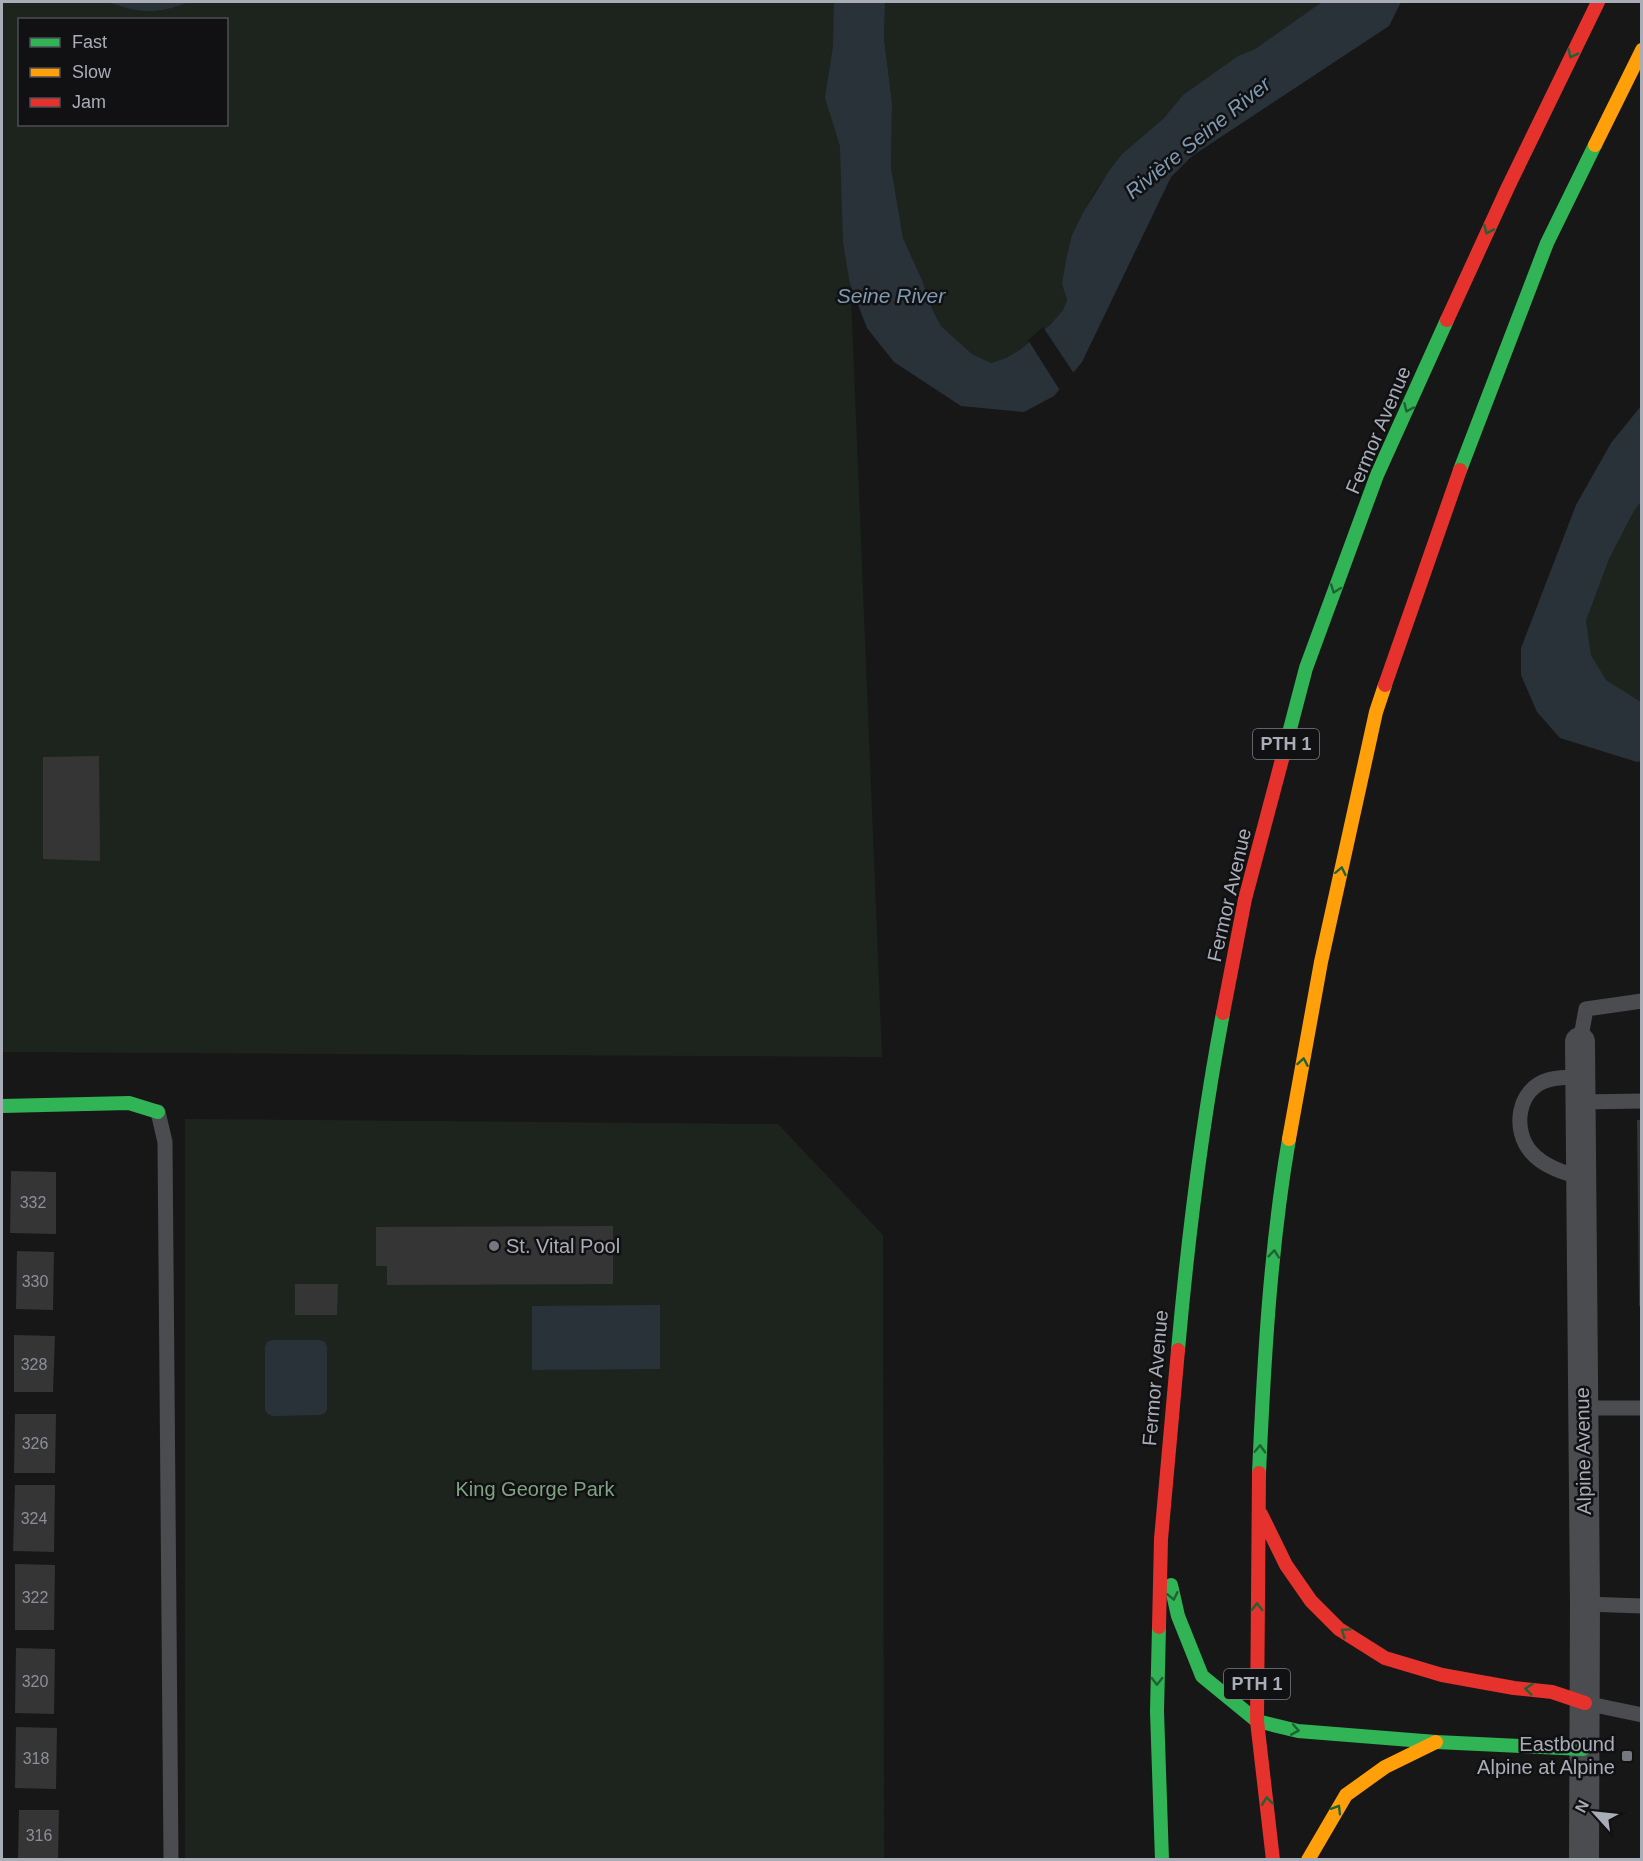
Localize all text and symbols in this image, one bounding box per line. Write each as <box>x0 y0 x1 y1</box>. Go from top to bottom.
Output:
legend <box>18 18 228 126</box>
text: Fast <box>72 32 107 52</box>
one-way arrow <box>1568 48 1580 59</box>
text: Slow <box>72 62 112 82</box>
water label: Rivière Seine River <box>1121 71 1276 203</box>
text: Jam <box>72 92 106 112</box>
one-way arrow <box>1484 224 1496 235</box>
water label: Seine River <box>837 284 946 307</box>
street label: Fermor Avenue <box>1341 363 1415 497</box>
one-way arrow <box>1403 401 1415 412</box>
one-way arrow <box>1330 583 1343 594</box>
road number: PTH 1 <box>1253 729 1319 759</box>
street label: Fermor Avenue <box>1203 826 1255 964</box>
one-way arrow <box>1334 866 1347 876</box>
one-way arrow <box>1296 1057 1309 1067</box>
house number: 332 <box>20 1194 46 1211</box>
place label: St. Vital Pool <box>506 1235 620 1257</box>
marker: St. Vital Pool <box>487 1239 501 1253</box>
one-way arrow <box>1267 1250 1280 1259</box>
house number: 330 <box>22 1273 48 1290</box>
street label: Fermor Avenue <box>1138 1309 1172 1447</box>
house number: 328 <box>21 1356 47 1373</box>
street label: Alpine Avenue <box>1571 1387 1595 1515</box>
house number: 326 <box>22 1435 48 1452</box>
one-way arrow <box>1254 1444 1266 1453</box>
park label: King George Park <box>456 1478 615 1500</box>
house number: 324 <box>21 1510 47 1527</box>
house number: 322 <box>22 1589 48 1606</box>
one-way arrow <box>1166 1591 1179 1601</box>
one-way arrow <box>1251 1602 1263 1611</box>
one-way arrow <box>1341 1628 1351 1640</box>
road number: PTH 1 <box>1224 1669 1290 1699</box>
house number: 320 <box>22 1673 48 1690</box>
one-way arrow <box>1151 1677 1164 1686</box>
one-way arrow <box>1524 1684 1533 1696</box>
one-way arrow <box>1289 1723 1299 1736</box>
place label: Eastbound Alpine at Alpine <box>1477 1733 1615 1778</box>
marker: Eastbound Alpine at Alpine <box>1620 1749 1634 1763</box>
house number: 318 <box>23 1750 49 1767</box>
north arrow <box>1565 1783 1625 1843</box>
one-way arrow <box>1261 1797 1273 1806</box>
text: N <box>1572 1797 1592 1815</box>
one-way arrow <box>1330 1805 1342 1815</box>
house number: 316 <box>26 1827 52 1844</box>

